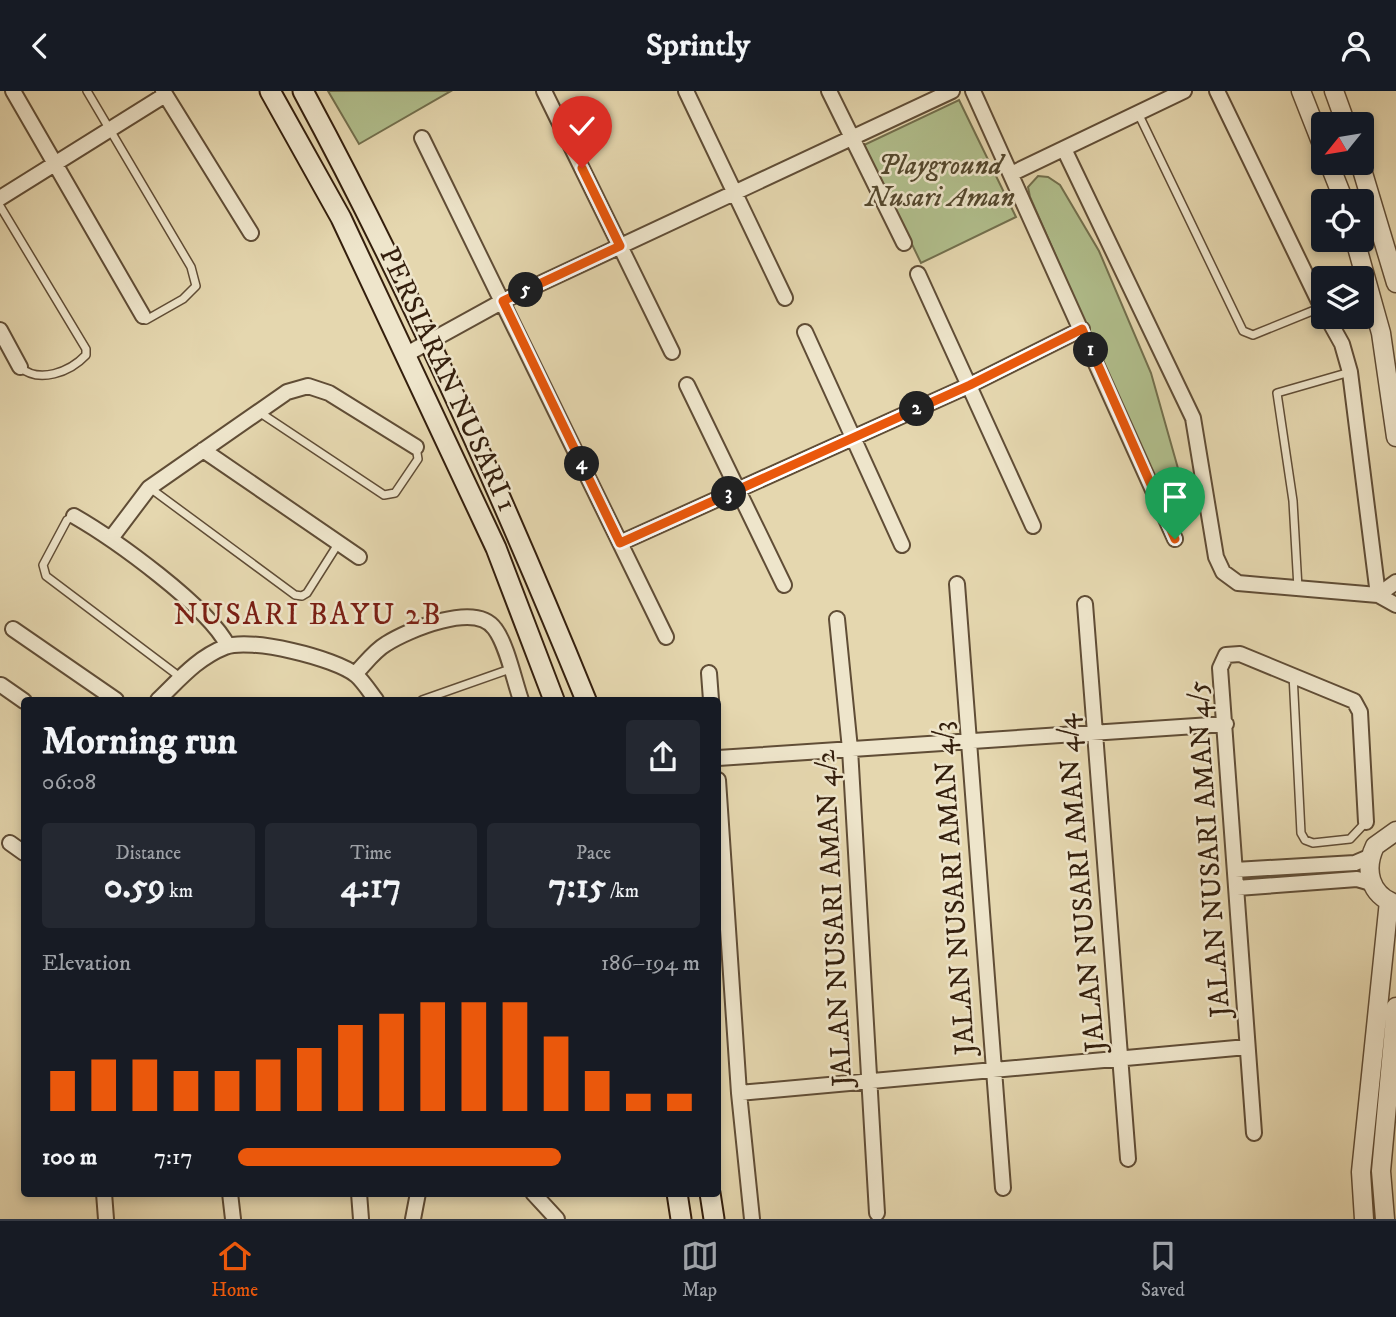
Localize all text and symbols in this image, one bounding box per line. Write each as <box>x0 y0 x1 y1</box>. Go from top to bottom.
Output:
text: Sprintly <box>646 26 750 66</box>
icon: back <box>21 27 59 65</box>
icon: person <box>1337 27 1375 65</box>
pin <box>552 96 612 168</box>
icon: check <box>563 107 601 145</box>
north arrow <box>1311 112 1374 175</box>
map controls <box>1311 112 1374 329</box>
park label: Playground Nusari Aman <box>863 148 1015 215</box>
button: locate <box>1311 189 1374 252</box>
street label: PERSIARAN NUSARI 1 <box>371 241 525 517</box>
button: layers <box>1311 266 1374 329</box>
pin: 5 <box>508 273 544 307</box>
text: 5 <box>521 278 530 301</box>
pin: 1 <box>1074 333 1108 367</box>
text: 1 <box>1087 338 1094 361</box>
pin: 2 <box>900 391 934 427</box>
text: 2 <box>912 397 921 420</box>
pin: 4 <box>564 447 600 481</box>
text: 4 <box>576 452 587 475</box>
pin <box>1145 467 1205 539</box>
pin: 3 <box>712 477 746 511</box>
icon: arrive <box>1156 478 1194 516</box>
text: 3 <box>725 482 732 505</box>
district label: NUSARI BAYU 2B <box>173 597 443 634</box>
street label: JALAN NUSARI AMAN 4/5 <box>1180 679 1238 1021</box>
street label: JALAN NUSARI AMAN 4/4 <box>1049 712 1113 1056</box>
text: Morning run <box>42 718 237 766</box>
button: share <box>626 720 700 794</box>
street label: JALAN NUSARI AMAN 4/3 <box>925 720 983 1059</box>
street label: JALAN NUSARI AMAN 4/2 <box>808 749 860 1090</box>
text: 06:08 <box>42 768 96 797</box>
text: Distance <box>116 842 181 865</box>
text: Time <box>350 842 392 865</box>
text: Pace <box>576 842 611 865</box>
text: 0.59 <box>104 865 165 909</box>
text: 4:17 <box>341 865 401 909</box>
text: 7:15 <box>548 865 606 909</box>
text: km <box>165 880 193 903</box>
text: /km <box>606 880 639 903</box>
text: Elevation <box>42 949 131 978</box>
text: 186–194 m <box>601 949 700 978</box>
text: 100 m <box>42 1143 97 1172</box>
text: 7:17 <box>154 1143 193 1172</box>
tab: Home <box>211 1237 258 1302</box>
tab: Map <box>681 1237 719 1302</box>
tab: Saved <box>1141 1237 1185 1302</box>

